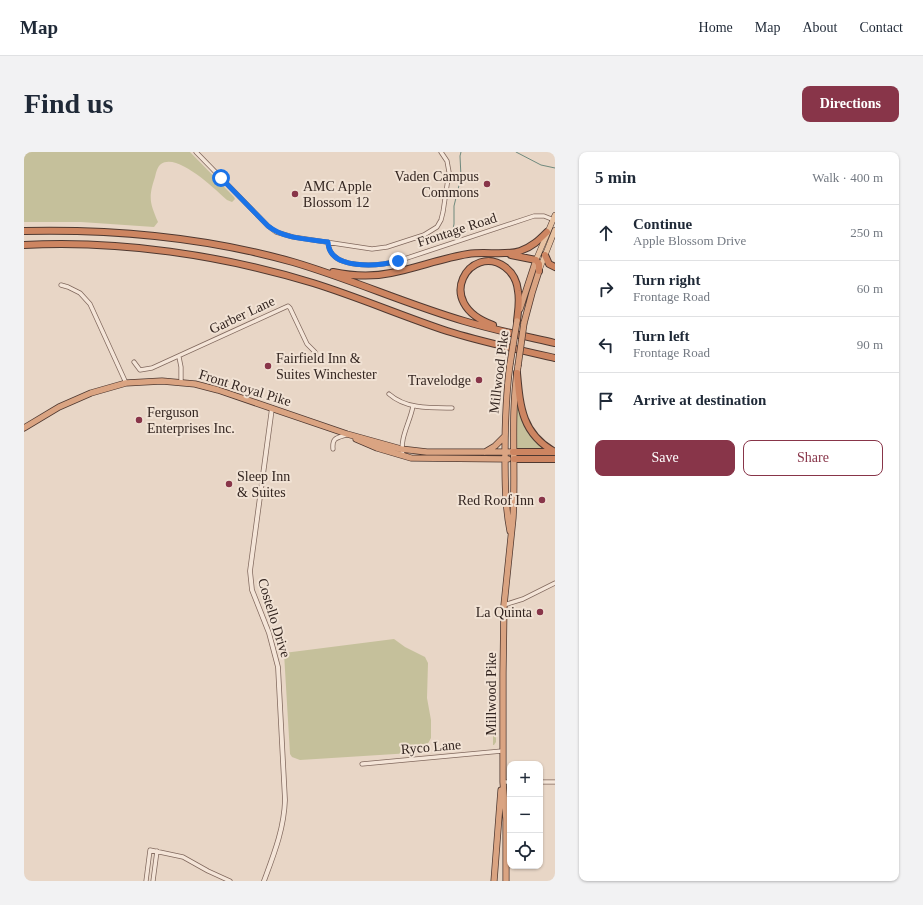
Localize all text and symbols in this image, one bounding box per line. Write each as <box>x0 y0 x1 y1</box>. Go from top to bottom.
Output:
text: Map <box>20 17 58 38</box>
text: Home <box>699 20 733 35</box>
text: Map <box>755 20 780 35</box>
text: About <box>802 20 837 35</box>
text: Contact <box>859 20 903 35</box>
button: Directions <box>802 86 899 122</box>
text: Find us <box>24 88 114 119</box>
text: 5 min <box>595 168 636 187</box>
route start <box>212 169 230 187</box>
place label: Vaden Campus Commons <box>395 169 479 200</box>
text: Walk · 400 m <box>812 170 883 185</box>
place label: AMC Apple Blossom 12 <box>303 179 372 210</box>
marker: Vaden Campus Commons <box>482 179 492 189</box>
marker: AMC Apple Blossom 12 <box>290 189 300 199</box>
street label: Frontage Road <box>415 210 499 250</box>
text: Continue <box>633 216 692 232</box>
icon: ahead <box>595 222 617 244</box>
text: 250 m <box>850 225 883 240</box>
text: Apple Blossom Drive <box>633 233 746 248</box>
route end <box>389 252 407 270</box>
text: Turn right <box>633 272 700 288</box>
icon: right <box>595 278 617 300</box>
text: 60 m <box>857 281 883 296</box>
text: Frontage Road <box>633 289 710 304</box>
street label: Garber Lane <box>207 293 277 337</box>
text: Turn left <box>633 328 690 344</box>
street label: Millwood Pike <box>486 330 512 414</box>
icon: left <box>595 334 617 356</box>
text: 90 m <box>857 337 883 352</box>
text: Frontage Road <box>633 345 710 360</box>
place label: Fairfield Inn & Suites Winchester <box>276 351 377 382</box>
marker: Fairfield Inn & Suites Winchester <box>263 361 273 371</box>
street label: Front Royal Pike <box>197 367 293 409</box>
place label: Travelodge <box>408 373 471 388</box>
marker: Travelodge <box>474 375 484 385</box>
icon: arrive <box>595 390 617 412</box>
text: Arrive at destination <box>633 392 766 408</box>
place label: Ferguson Enterprises Inc. <box>147 405 235 436</box>
marker: Ferguson Enterprises Inc. <box>134 415 144 425</box>
button: Save <box>595 440 735 476</box>
button: Share <box>743 440 883 476</box>
place label: Sleep Inn & Suites <box>237 469 290 500</box>
marker: Sleep Inn & Suites <box>224 479 234 489</box>
place label: Red Roof Inn <box>458 493 534 508</box>
marker: Red Roof Inn <box>537 495 547 505</box>
street label: Costello Drive <box>255 577 293 659</box>
place label: La Quinta <box>476 605 533 620</box>
marker: La Quinta <box>535 607 545 617</box>
street label: Millwood Pike <box>484 652 499 736</box>
street label: Ryco Lane <box>400 737 462 757</box>
map controls <box>507 761 543 869</box>
button: + <box>507 761 543 797</box>
button: − <box>507 797 543 833</box>
button: locate <box>507 833 543 869</box>

